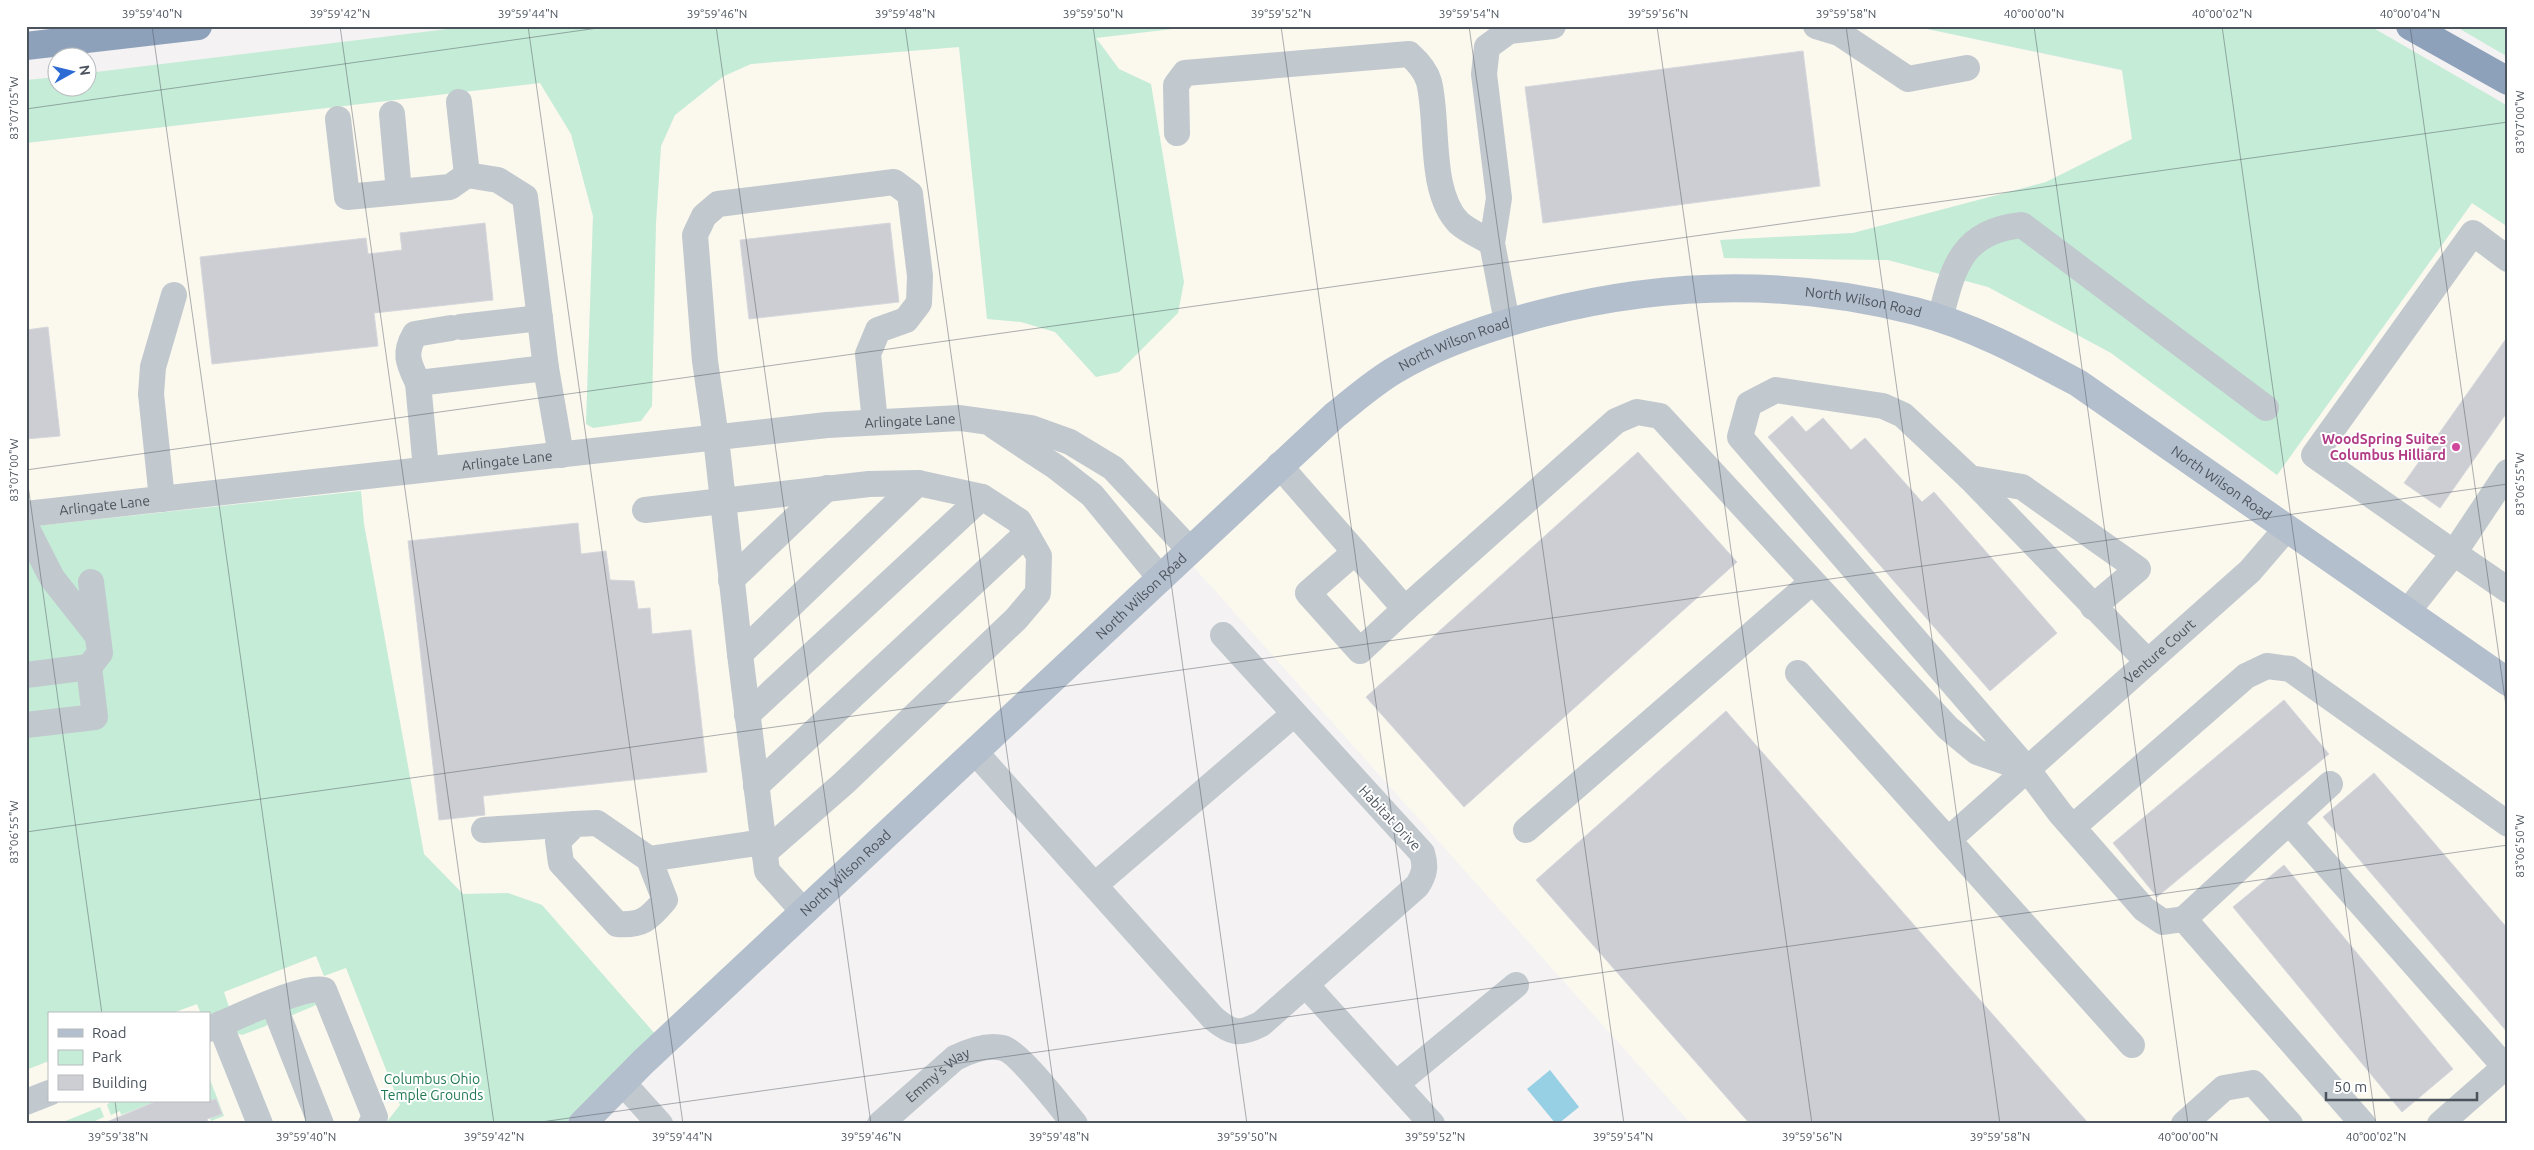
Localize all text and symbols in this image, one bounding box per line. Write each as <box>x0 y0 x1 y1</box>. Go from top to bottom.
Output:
text: 39°59'40"N <box>122 7 182 20</box>
text: 39°59'42"N <box>310 7 370 20</box>
text: 39°59'44"N <box>498 7 558 20</box>
text: 39°59'46"N <box>687 7 747 20</box>
text: 39°59'48"N <box>875 7 935 20</box>
text: 39°59'50"N <box>1063 7 1123 20</box>
text: 39°59'52"N <box>1251 7 1311 20</box>
text: 39°59'54"N <box>1439 7 1499 20</box>
text: 39°59'56"N <box>1628 7 1688 20</box>
text: 39°59'58"N <box>1816 7 1876 20</box>
text: 40°00'00"N <box>2004 7 2064 20</box>
text: 40°00'02"N <box>2192 7 2252 20</box>
text: 40°00'04"N <box>2380 7 2440 20</box>
north arrow <box>48 48 98 98</box>
text: N <box>76 64 94 76</box>
text: 83°07'05"W <box>7 76 20 140</box>
text: 83°07'00"W <box>2513 90 2526 154</box>
street label: North Wilson Road <box>1804 283 1923 320</box>
street label: North Wilson Road <box>1396 315 1511 374</box>
street label: Arlingate Lane <box>864 410 956 431</box>
place label: WoodSpring Suites Columbus Hilliard <box>2322 431 2446 463</box>
text: 83°07'00"W <box>7 438 20 502</box>
marker: WoodSpring Suites Columbus Hilliard <box>2450 441 2462 453</box>
street label: North Wilson Road <box>2168 442 2275 523</box>
street label: Arlingate Lane <box>461 448 553 474</box>
text: 83°06'55"W <box>2513 452 2526 516</box>
street label: Arlingate Lane <box>58 492 151 518</box>
street label: North Wilson Road <box>1092 550 1190 642</box>
street label: Venture Court <box>2121 615 2199 687</box>
street label: Habitat Drive <box>1356 782 1424 854</box>
text: 83°06'55"W <box>7 800 20 864</box>
text: 83°06'50"W <box>2513 814 2526 878</box>
street label: North Wilson Road <box>797 827 894 919</box>
legend <box>48 1012 210 1102</box>
text: Road <box>92 1024 127 1041</box>
street label: Emmy's Way <box>902 1044 972 1106</box>
text: Park <box>92 1048 122 1065</box>
scale bar <box>2326 1070 2478 1102</box>
park label: Columbus Ohio Temple Grounds <box>381 1071 483 1103</box>
text: Building <box>92 1074 147 1091</box>
text: 50 m <box>2334 1078 2367 1095</box>
text: 39°59'38"N <box>88 1130 148 1143</box>
text: 39°59'40"N <box>276 1130 336 1143</box>
text: 39°59'42"N <box>464 1130 524 1143</box>
text: 39°59'44"N <box>652 1130 712 1143</box>
text: 39°59'46"N <box>841 1130 901 1143</box>
text: 39°59'48"N <box>1029 1130 1089 1143</box>
text: 39°59'50"N <box>1217 1130 1277 1143</box>
text: 39°59'52"N <box>1405 1130 1465 1143</box>
text: 39°59'54"N <box>1593 1130 1653 1143</box>
text: 39°59'56"N <box>1782 1130 1842 1143</box>
text: 39°59'58"N <box>1970 1130 2030 1143</box>
text: 40°00'00"N <box>2158 1130 2218 1143</box>
text: 40°00'02"N <box>2346 1130 2406 1143</box>

